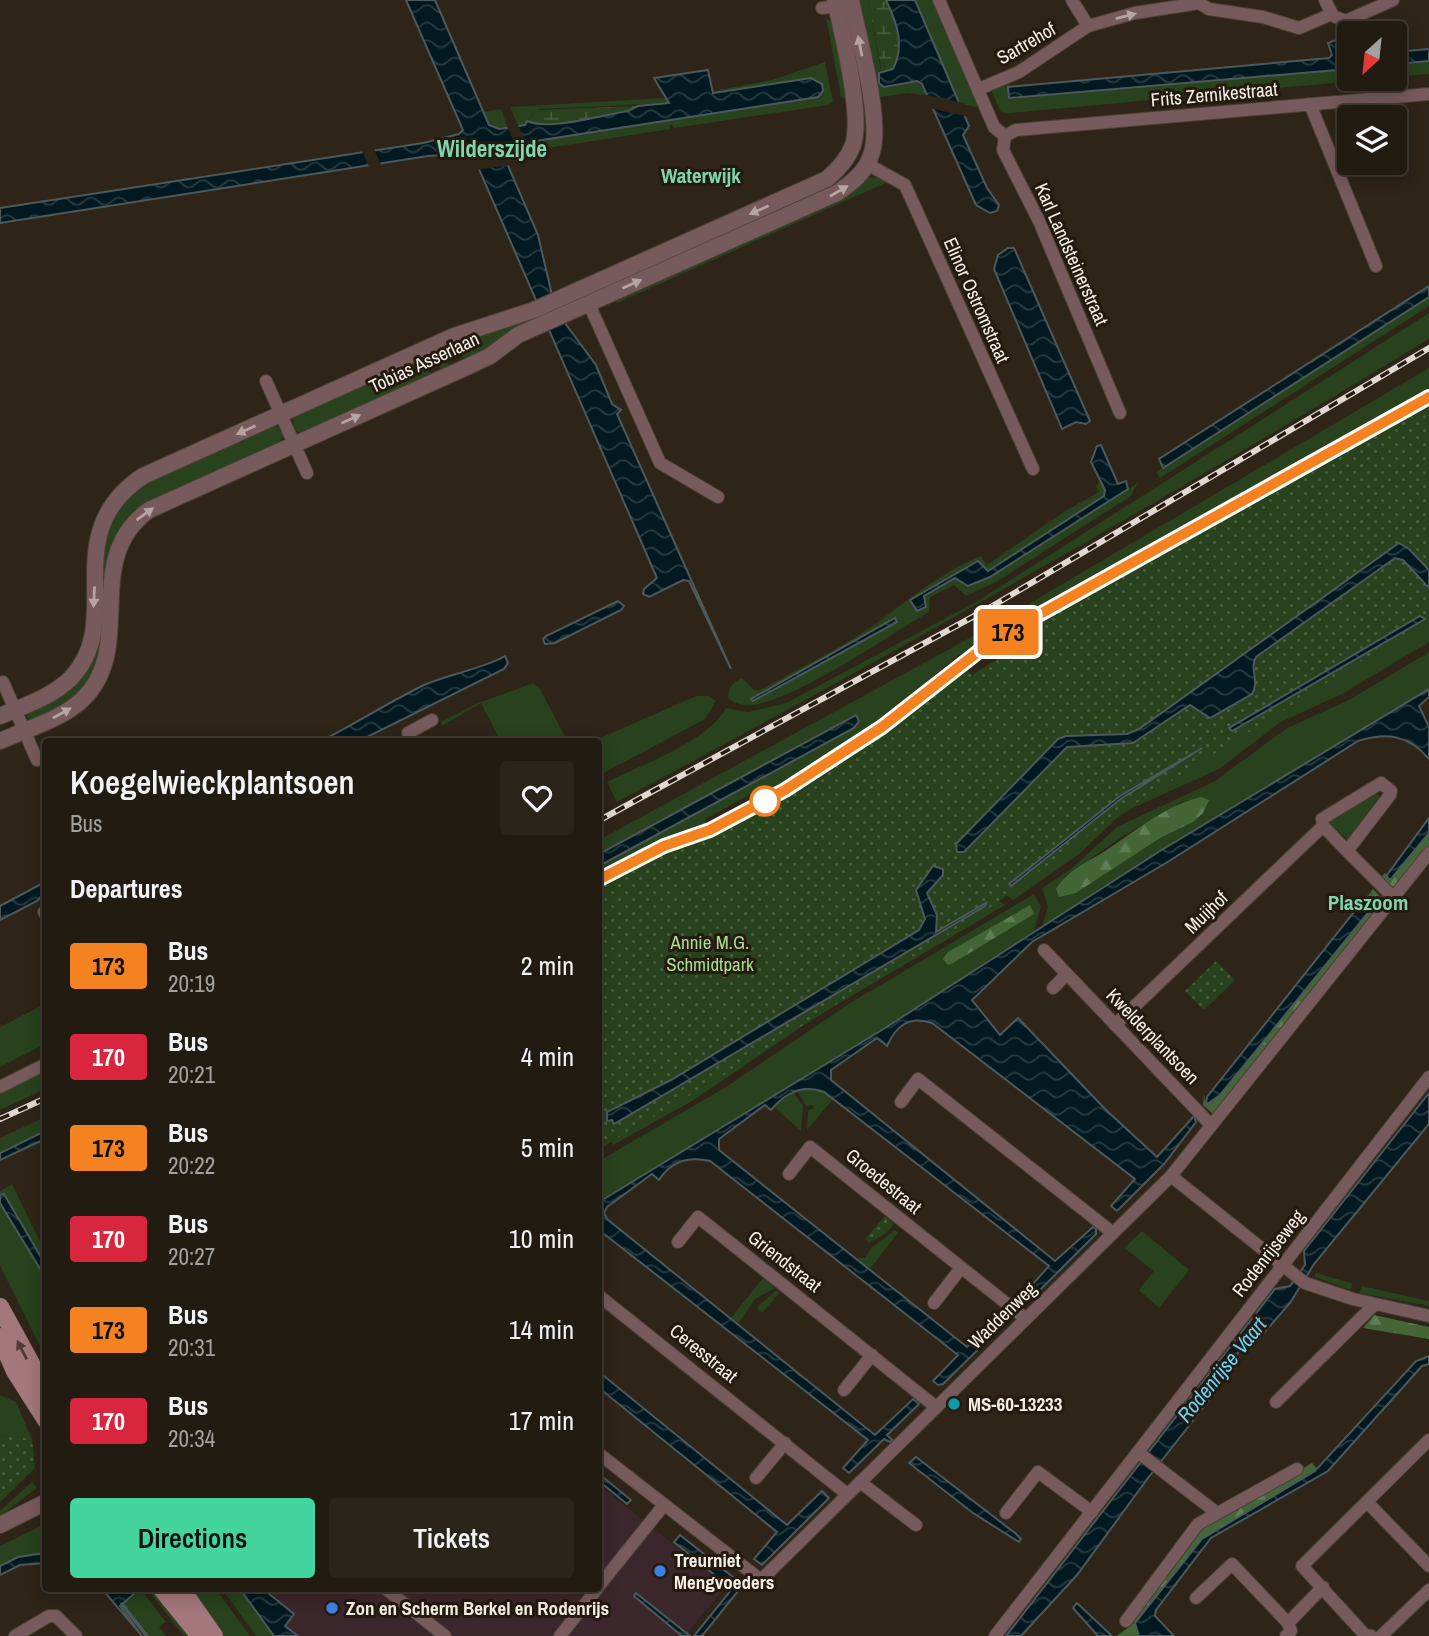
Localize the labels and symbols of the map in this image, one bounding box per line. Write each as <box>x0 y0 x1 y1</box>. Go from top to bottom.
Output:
one-way arrow <box>1115 10 1137 21</box>
street label: Sartrehof <box>992 15 1061 70</box>
north arrow <box>1337 21 1407 91</box>
one-way arrow <box>854 35 865 57</box>
street label: Frits Zernikestraat <box>1149 75 1279 112</box>
district label: Wilderszijde <box>437 133 547 164</box>
district label: Waterwijk <box>661 161 741 190</box>
street label: Karl Landsteinerstraat <box>1029 179 1115 330</box>
one-way arrow <box>830 185 849 197</box>
one-way arrow <box>749 205 770 216</box>
street label: Elinor Ostromstraat <box>938 233 1017 368</box>
one-way arrow <box>622 278 642 290</box>
street label: Tobias Asserlaan <box>365 325 483 399</box>
one-way arrow <box>341 413 361 425</box>
one-way arrow <box>235 425 256 436</box>
one-way arrow <box>135 507 153 522</box>
one-way arrow <box>89 587 100 609</box>
line badge: 173 <box>968 609 1048 655</box>
one-way arrow <box>52 707 72 719</box>
unlabelled marker <box>750 786 780 816</box>
street label: Muijhof <box>1179 884 1234 939</box>
district label: Plaszoom <box>1328 888 1408 917</box>
park label: Annie M.G. Schmidtpark <box>666 929 754 977</box>
street label: Kwelderplantsoen <box>1101 982 1205 1090</box>
street label: Groedestraat <box>840 1142 928 1220</box>
street label: Rodenrijseweg <box>1226 1204 1310 1302</box>
street label: Griendstraat <box>743 1224 828 1298</box>
street label: Waddenweg <box>962 1276 1042 1354</box>
water label: Rodenrijse Vaart <box>1170 1310 1274 1428</box>
street label: Ceresstraat <box>665 1318 744 1389</box>
one-way arrow <box>16 1339 28 1359</box>
place label: MS-60-13233 <box>968 1391 1063 1417</box>
marker: MS-60-13233 <box>946 1396 962 1412</box>
place label: Treurniet Mengvoeders <box>674 1547 774 1595</box>
marker: Treurniet Mengvoeders <box>652 1563 668 1579</box>
place label: Zon en Scherm Berkel en Rodenrijs <box>346 1595 609 1621</box>
marker: Zon en Scherm Berkel en Rodenrijs <box>324 1600 340 1616</box>

